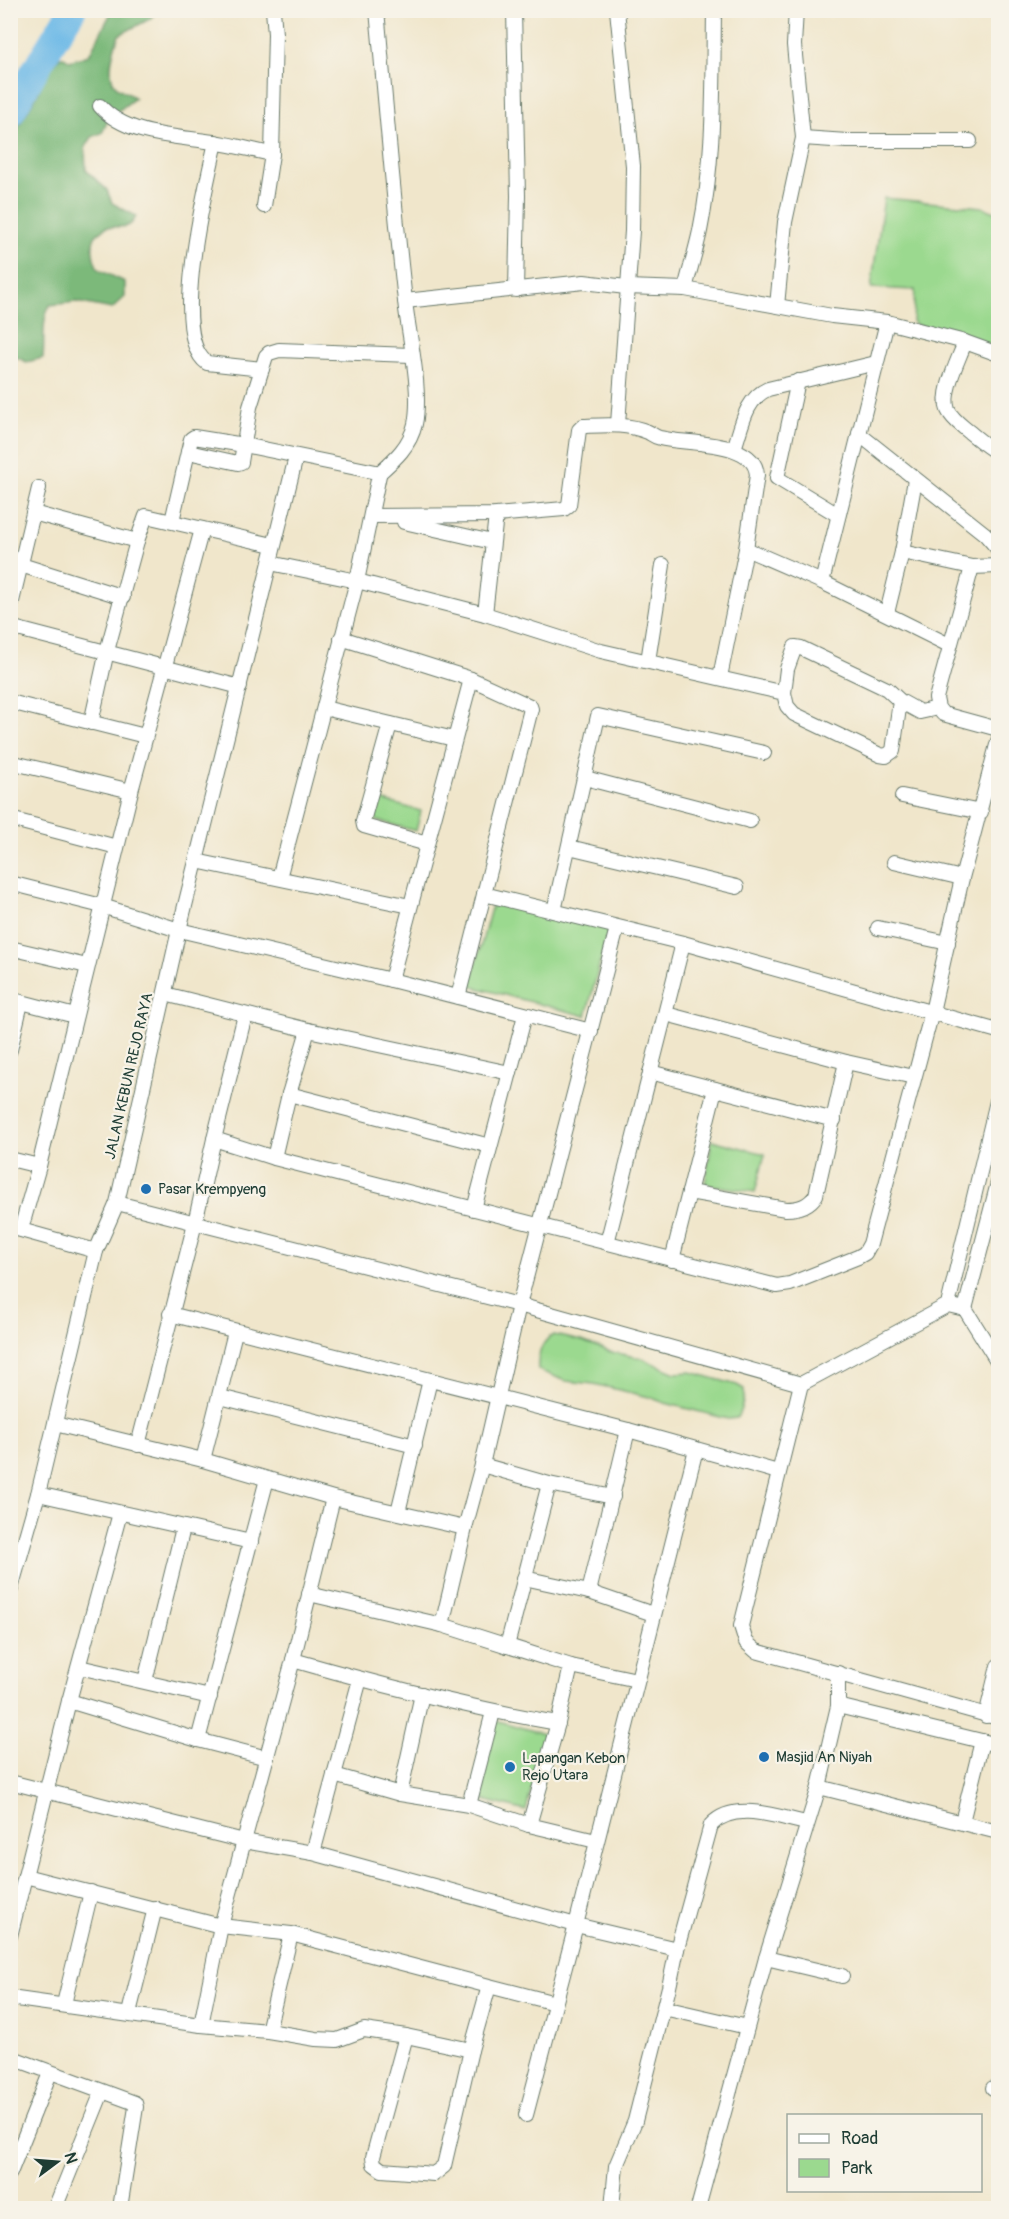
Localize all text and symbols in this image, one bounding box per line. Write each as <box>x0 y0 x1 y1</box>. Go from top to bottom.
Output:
street label: JALAN KEBUN REJO RAYA <box>101 991 157 1161</box>
place label: Pasar Krempyeng <box>158 1180 266 1199</box>
marker: Pasar Krempyeng <box>139 1182 153 1196</box>
place label: Masjid An Niyah <box>776 1748 872 1767</box>
place label: Lapangan Kebon Rejo Utara <box>522 1749 626 1785</box>
marker: Masjid An Niyah <box>757 1750 771 1764</box>
marker: Lapangan Kebon Rejo Utara <box>503 1760 517 1774</box>
legend <box>787 2114 982 2192</box>
text: Road <box>841 2127 878 2150</box>
north arrow <box>27 2132 87 2192</box>
text: N <box>59 2150 82 2166</box>
text: Park <box>841 2157 873 2180</box>

